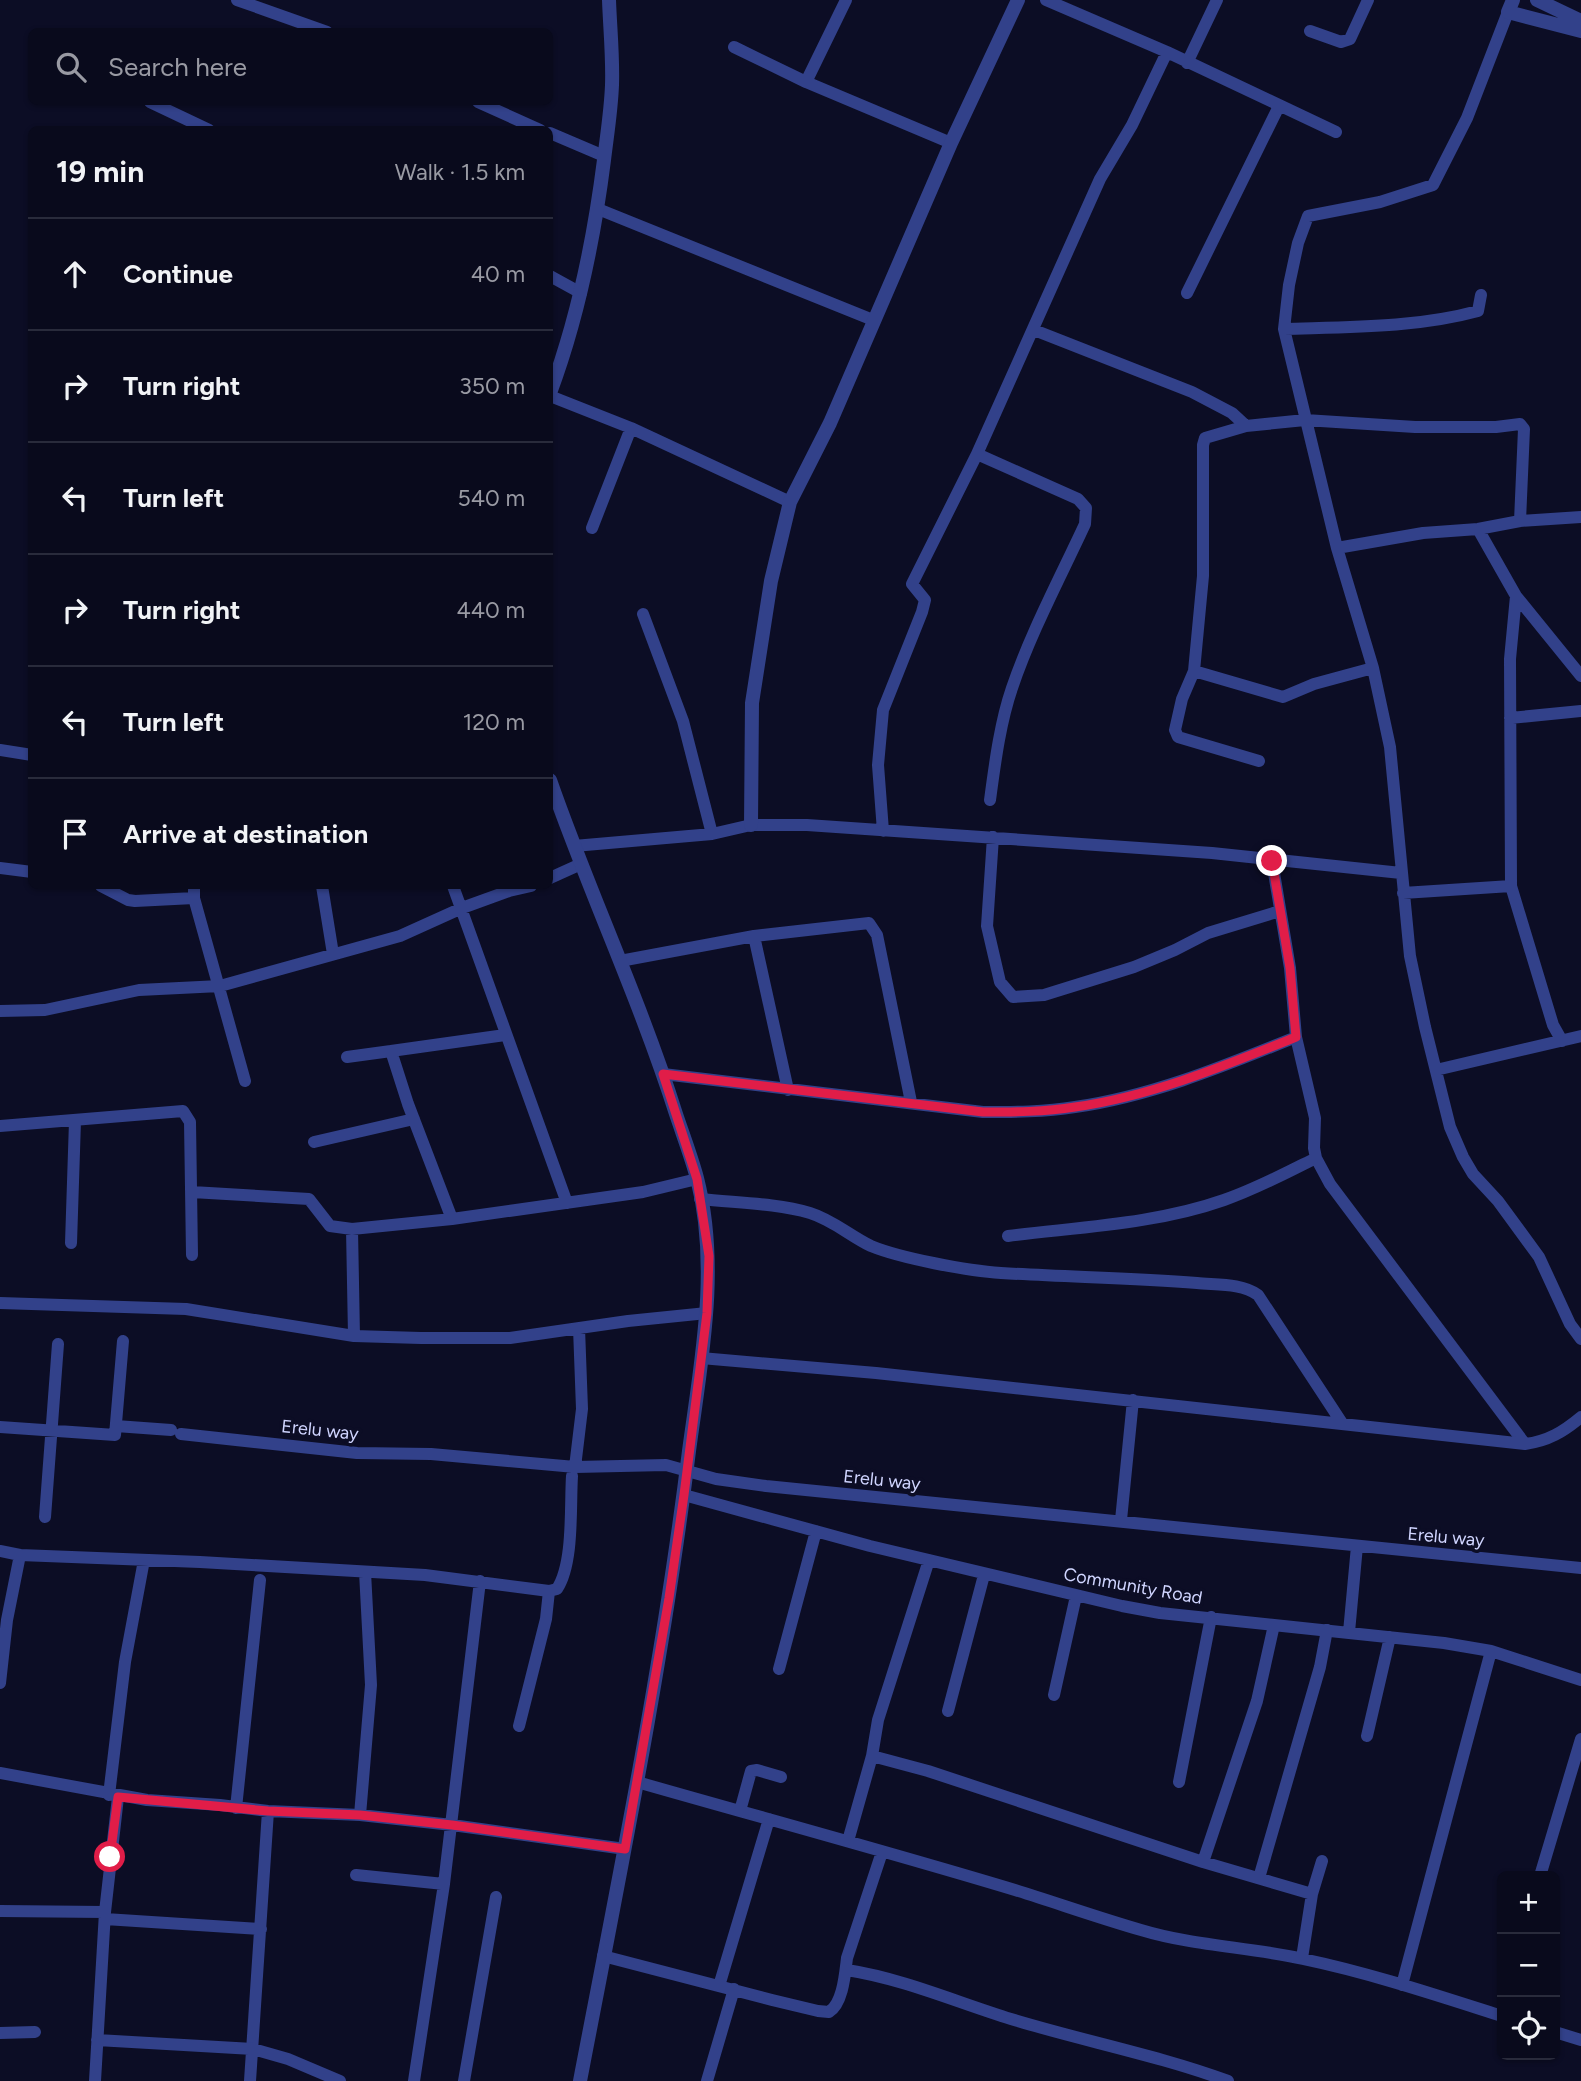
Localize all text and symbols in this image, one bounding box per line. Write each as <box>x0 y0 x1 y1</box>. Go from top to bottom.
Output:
search box <box>28 28 553 105</box>
icon: search <box>52 48 90 86</box>
text: Search here <box>108 51 247 83</box>
text: 19 min <box>56 153 144 190</box>
text: Walk · 1.5 km <box>395 158 525 186</box>
icon: ahead <box>56 255 94 293</box>
text: Continue <box>123 258 233 290</box>
text: 40 m <box>471 260 525 288</box>
icon: right <box>56 367 94 405</box>
text: Turn right <box>123 370 240 402</box>
text: 350 m <box>459 372 525 400</box>
icon: left <box>56 479 94 517</box>
text: Turn left <box>123 482 224 514</box>
text: 540 m <box>457 484 525 512</box>
icon: right <box>56 591 94 629</box>
text: Turn right <box>123 594 240 626</box>
text: 440 m <box>456 596 525 624</box>
icon: left <box>56 703 94 741</box>
text: Turn left <box>123 706 224 738</box>
text: 120 m <box>463 708 525 736</box>
icon: arrive <box>56 815 94 853</box>
text: Arrive at destination <box>123 818 368 850</box>
route end <box>1256 845 1287 876</box>
street label: Erelu way <box>280 1415 360 1445</box>
street label: Erelu way <box>842 1465 922 1495</box>
street label: Erelu way <box>1406 1523 1486 1551</box>
street label: Community Road <box>1062 1563 1204 1609</box>
route start <box>94 1841 125 1872</box>
map controls <box>1497 1871 1560 2060</box>
button: + <box>1497 1871 1560 1934</box>
button: − <box>1497 1934 1560 1997</box>
button: locate <box>1497 1997 1560 2060</box>

